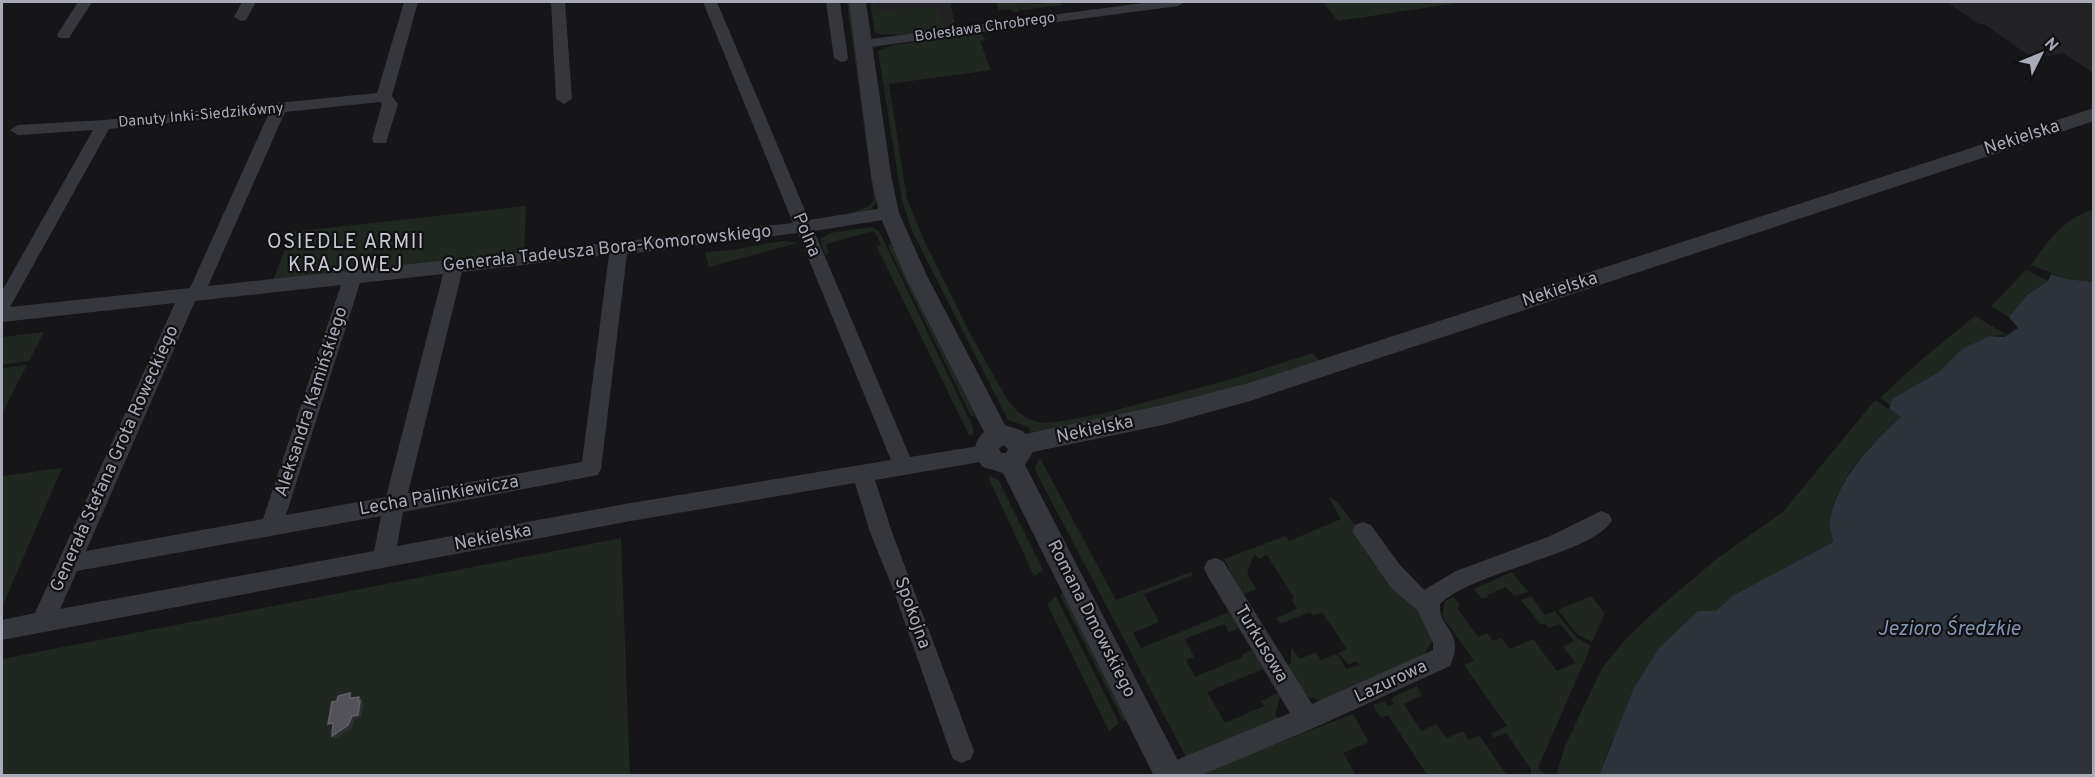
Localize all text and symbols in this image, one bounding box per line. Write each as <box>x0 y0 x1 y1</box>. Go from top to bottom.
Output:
street label: Bolesława Chrobrego <box>913 9 1057 47</box>
north arrow <box>2011 24 2071 84</box>
text: N <box>2039 34 2062 56</box>
street label: Danuty Inki-Siedzikówny <box>118 99 285 133</box>
street label: Nekielska <box>1981 115 2063 161</box>
street label: Polna <box>786 209 826 261</box>
street label: Generała Tadeusza Bora-Komorowskiego <box>442 220 772 278</box>
district label: OSIEDLE ARMII KRAJOWEJ <box>267 230 425 279</box>
street label: Nekielska <box>1519 267 1601 313</box>
street label: Aleksandra Kamińskiego <box>270 304 354 500</box>
street label: Generała Stefana Grota Roweckiego <box>46 322 184 596</box>
street label: Nekielska <box>1054 411 1136 449</box>
street label: Lecha Palinkiewicza <box>358 471 520 521</box>
street label: Nekielska <box>453 519 533 557</box>
street label: Romana Dmowskiego <box>1041 536 1141 702</box>
street label: Spokojna <box>888 574 936 652</box>
street label: Turkusowa <box>1229 601 1293 687</box>
water label: Jezioro Średzkie <box>1878 615 2021 643</box>
street label: Lazurowa <box>1351 655 1431 709</box>

